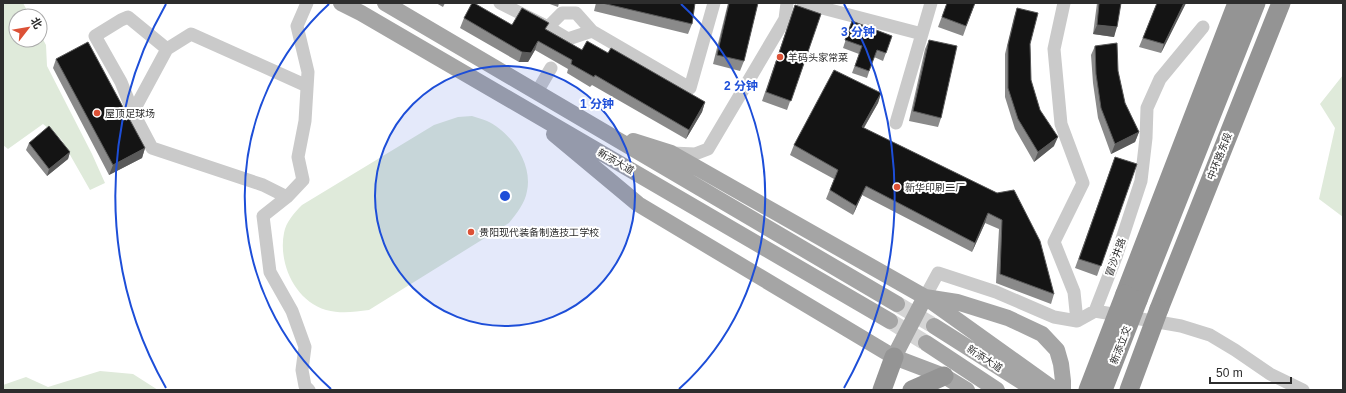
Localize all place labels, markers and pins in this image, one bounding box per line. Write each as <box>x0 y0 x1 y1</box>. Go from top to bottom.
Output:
marker: 羊码头家常菜 <box>775 52 785 62</box>
place label: 羊码头家常菜 <box>788 52 848 63</box>
marker: 屋顶足球场 <box>92 108 102 118</box>
place label: 屋顶足球场 <box>105 108 155 119</box>
marker: 新华印刷二厂 <box>892 182 902 192</box>
place label: 新华印刷二厂 <box>905 182 965 193</box>
centre of rings <box>498 189 512 203</box>
marker: 贵阳现代装备制造技工学校 <box>466 227 476 237</box>
place label: 贵阳现代装备制造技工学校 <box>479 227 599 238</box>

